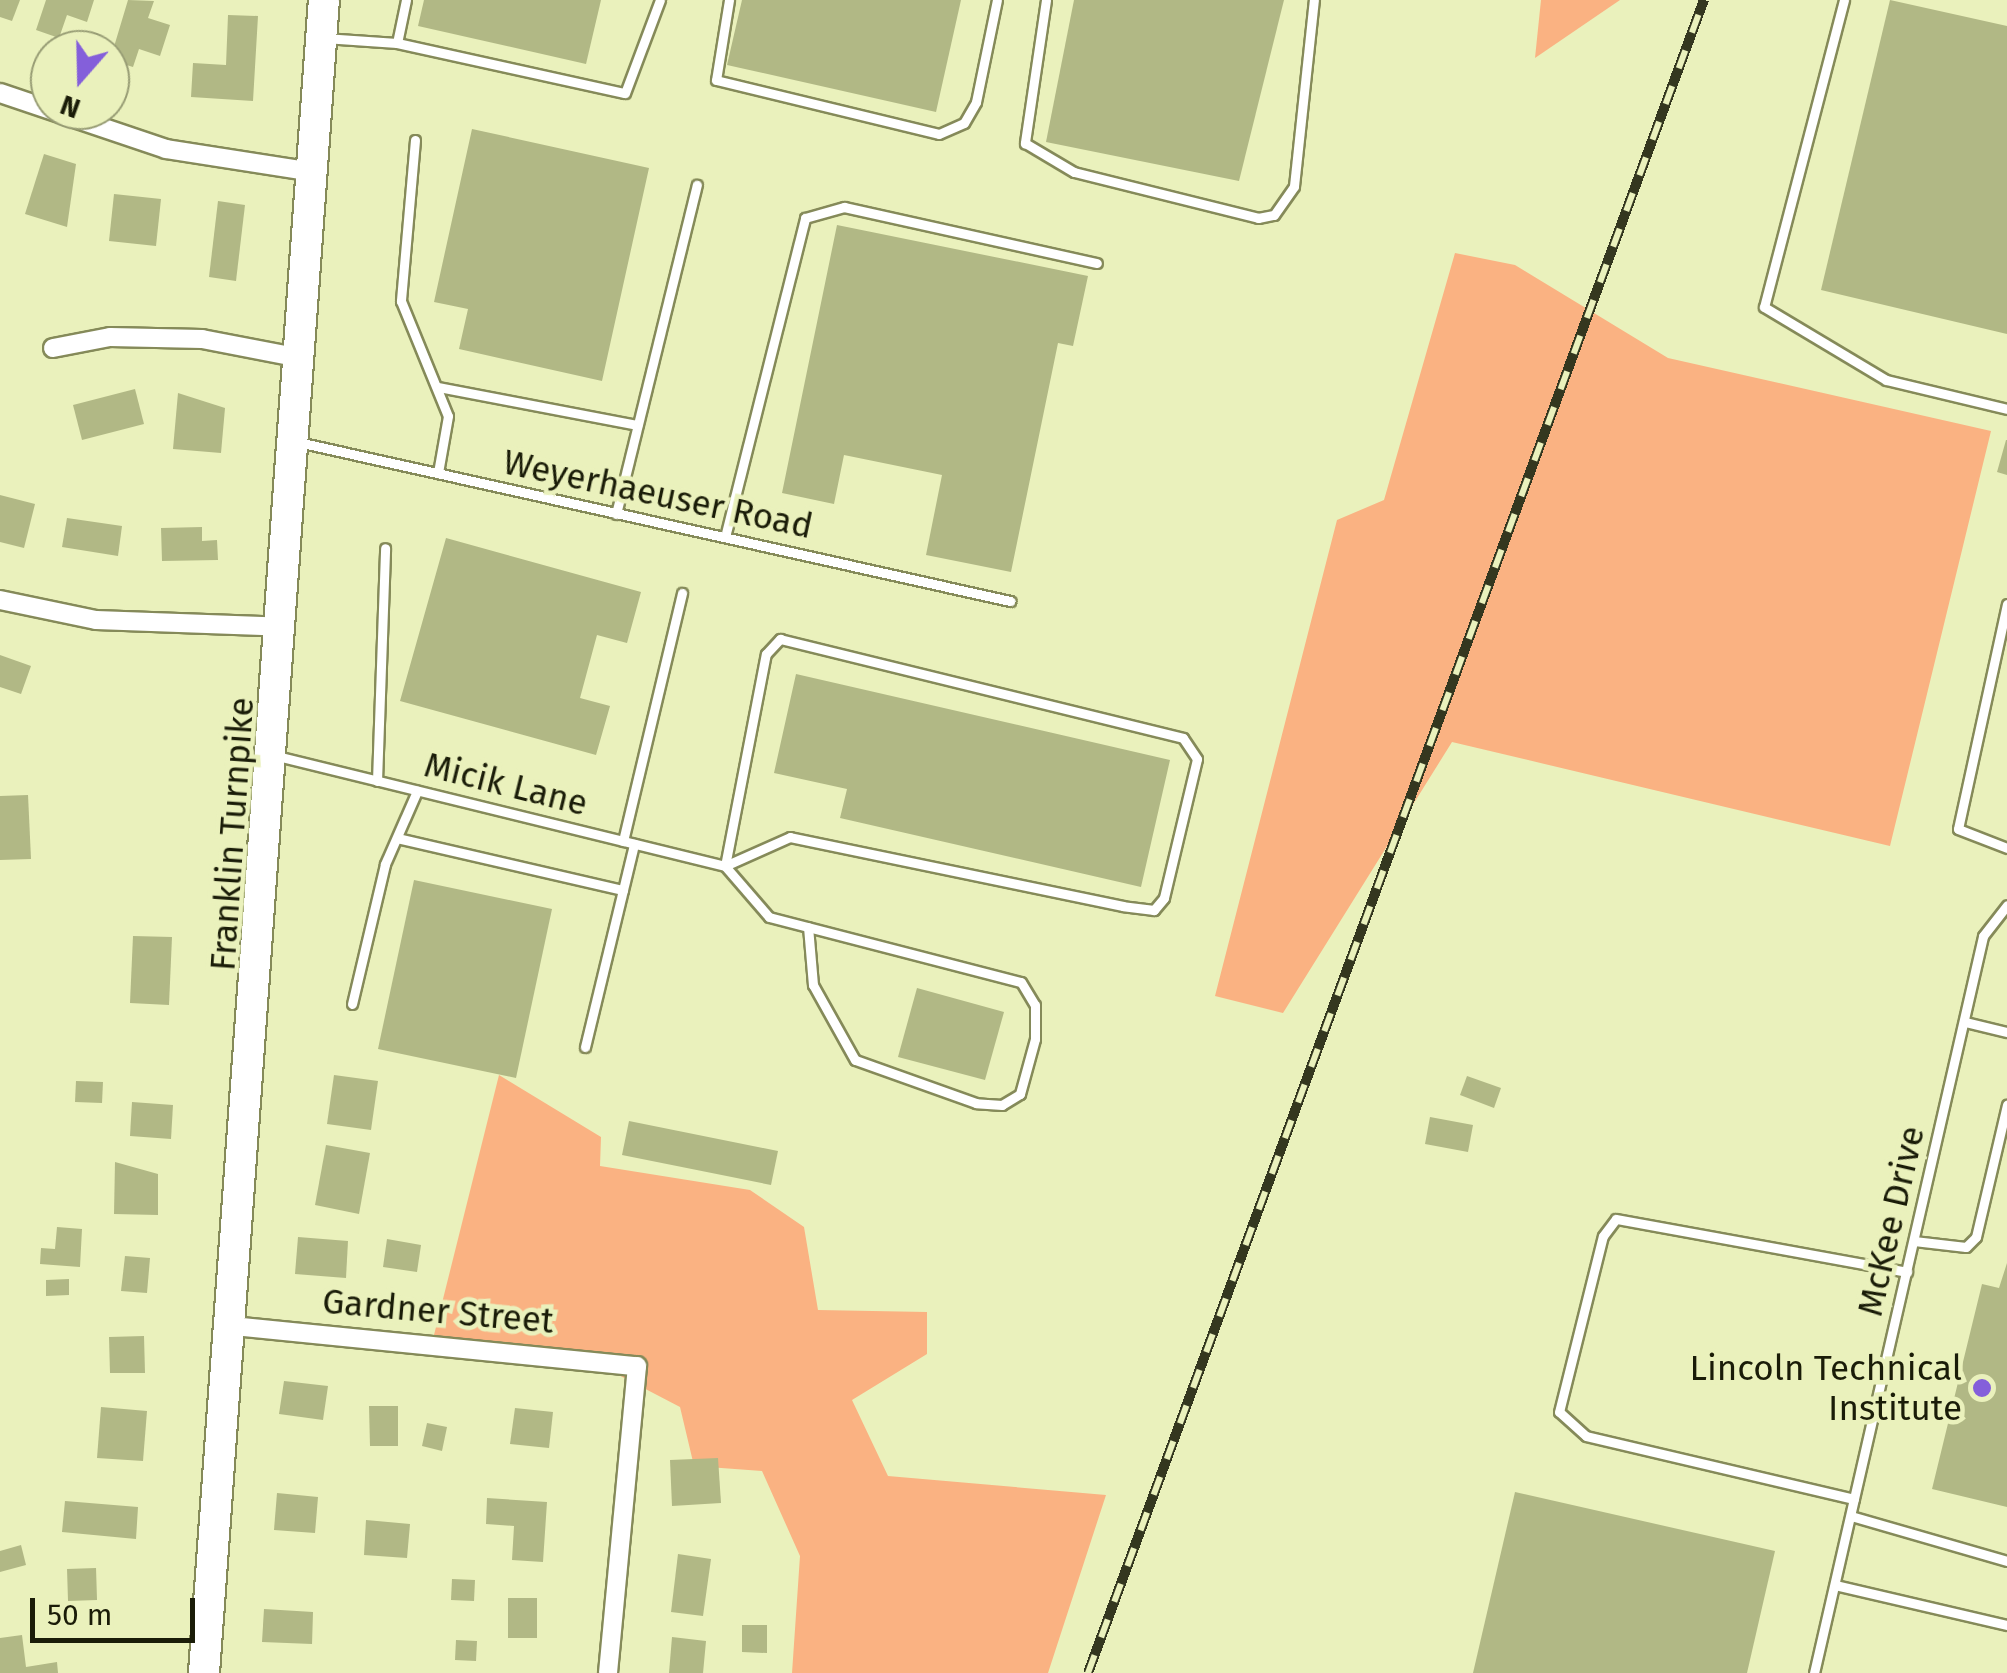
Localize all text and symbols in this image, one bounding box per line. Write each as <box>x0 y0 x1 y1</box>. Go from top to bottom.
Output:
north arrow <box>30 30 130 130</box>
text: N <box>56 88 85 125</box>
street label: Weyerhaeuser Road <box>500 441 816 547</box>
street label: Franklin Turnpike <box>201 696 263 972</box>
street label: Micik Lane <box>420 743 592 825</box>
street label: McKee Drive <box>1849 1122 1933 1320</box>
street label: Gardner Street <box>321 1280 555 1342</box>
place label: Lincoln Technical Institute <box>1689 1347 1962 1429</box>
marker: Lincoln Technical Institute <box>1971 1377 1993 1399</box>
scale bar <box>35 1578 200 1640</box>
text: 50 m <box>47 1597 112 1633</box>

